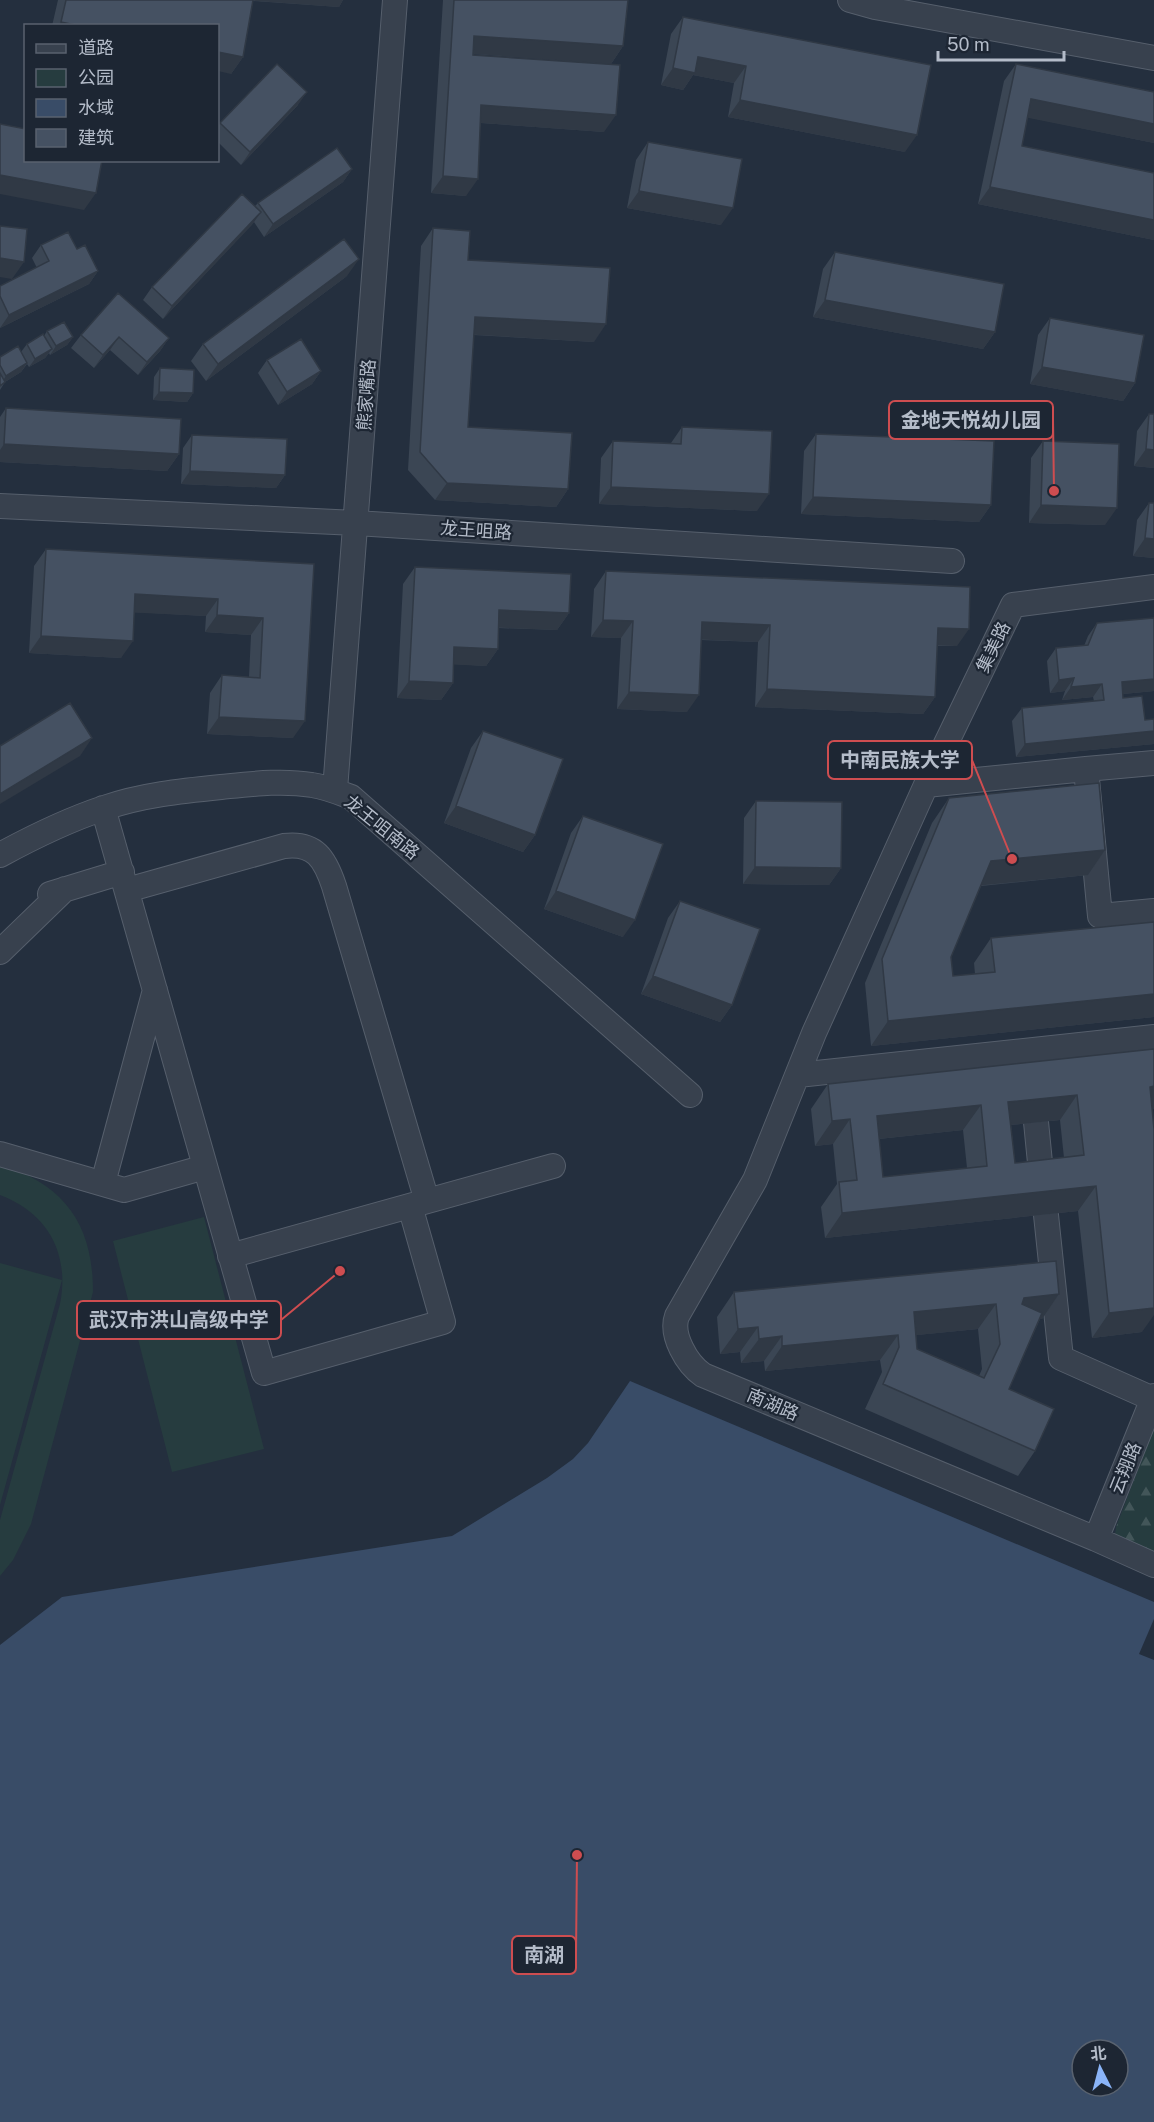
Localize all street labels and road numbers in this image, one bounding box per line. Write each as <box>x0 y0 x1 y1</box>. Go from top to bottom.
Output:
street label: 熊家嘴路 <box>353 358 379 432</box>
street label: 龙王咀路 <box>439 517 513 543</box>
street label: 集美路 <box>972 618 1014 676</box>
street label: 龙王咀南路 <box>340 791 424 863</box>
street label: 南湖路 <box>744 1384 802 1424</box>
street label: 云翔路 <box>1105 1439 1145 1497</box>

